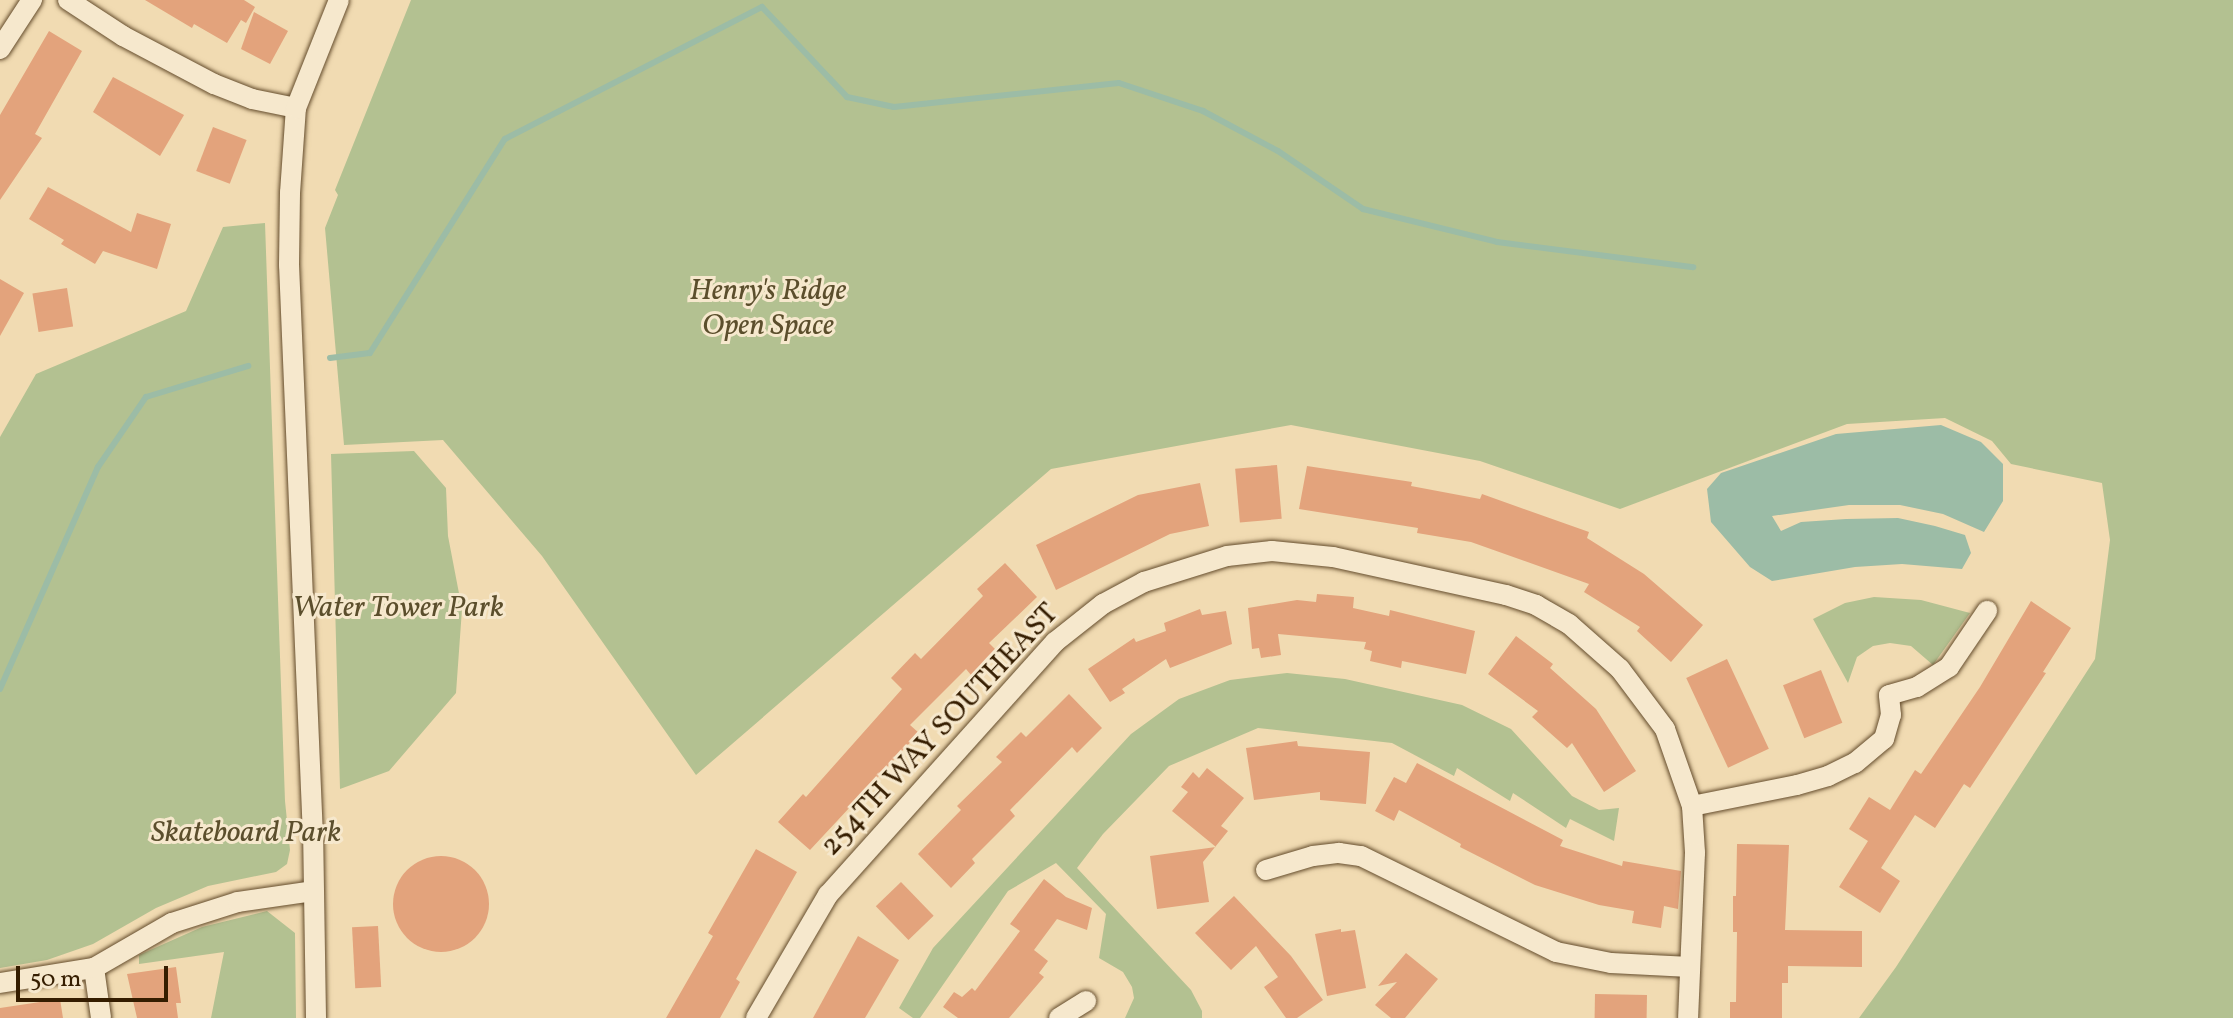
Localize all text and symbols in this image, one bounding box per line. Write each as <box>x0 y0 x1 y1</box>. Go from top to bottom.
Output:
park label: Henry's Ridge Open Space <box>690 273 846 344</box>
park label: Water Tower Park <box>292 590 504 626</box>
street label: 254TH WAY SOUTHEAST <box>813 595 1067 865</box>
park label: Skateboard Park <box>151 815 341 851</box>
scale bar <box>20 950 172 1000</box>
text: 50 m <box>30 963 82 997</box>

